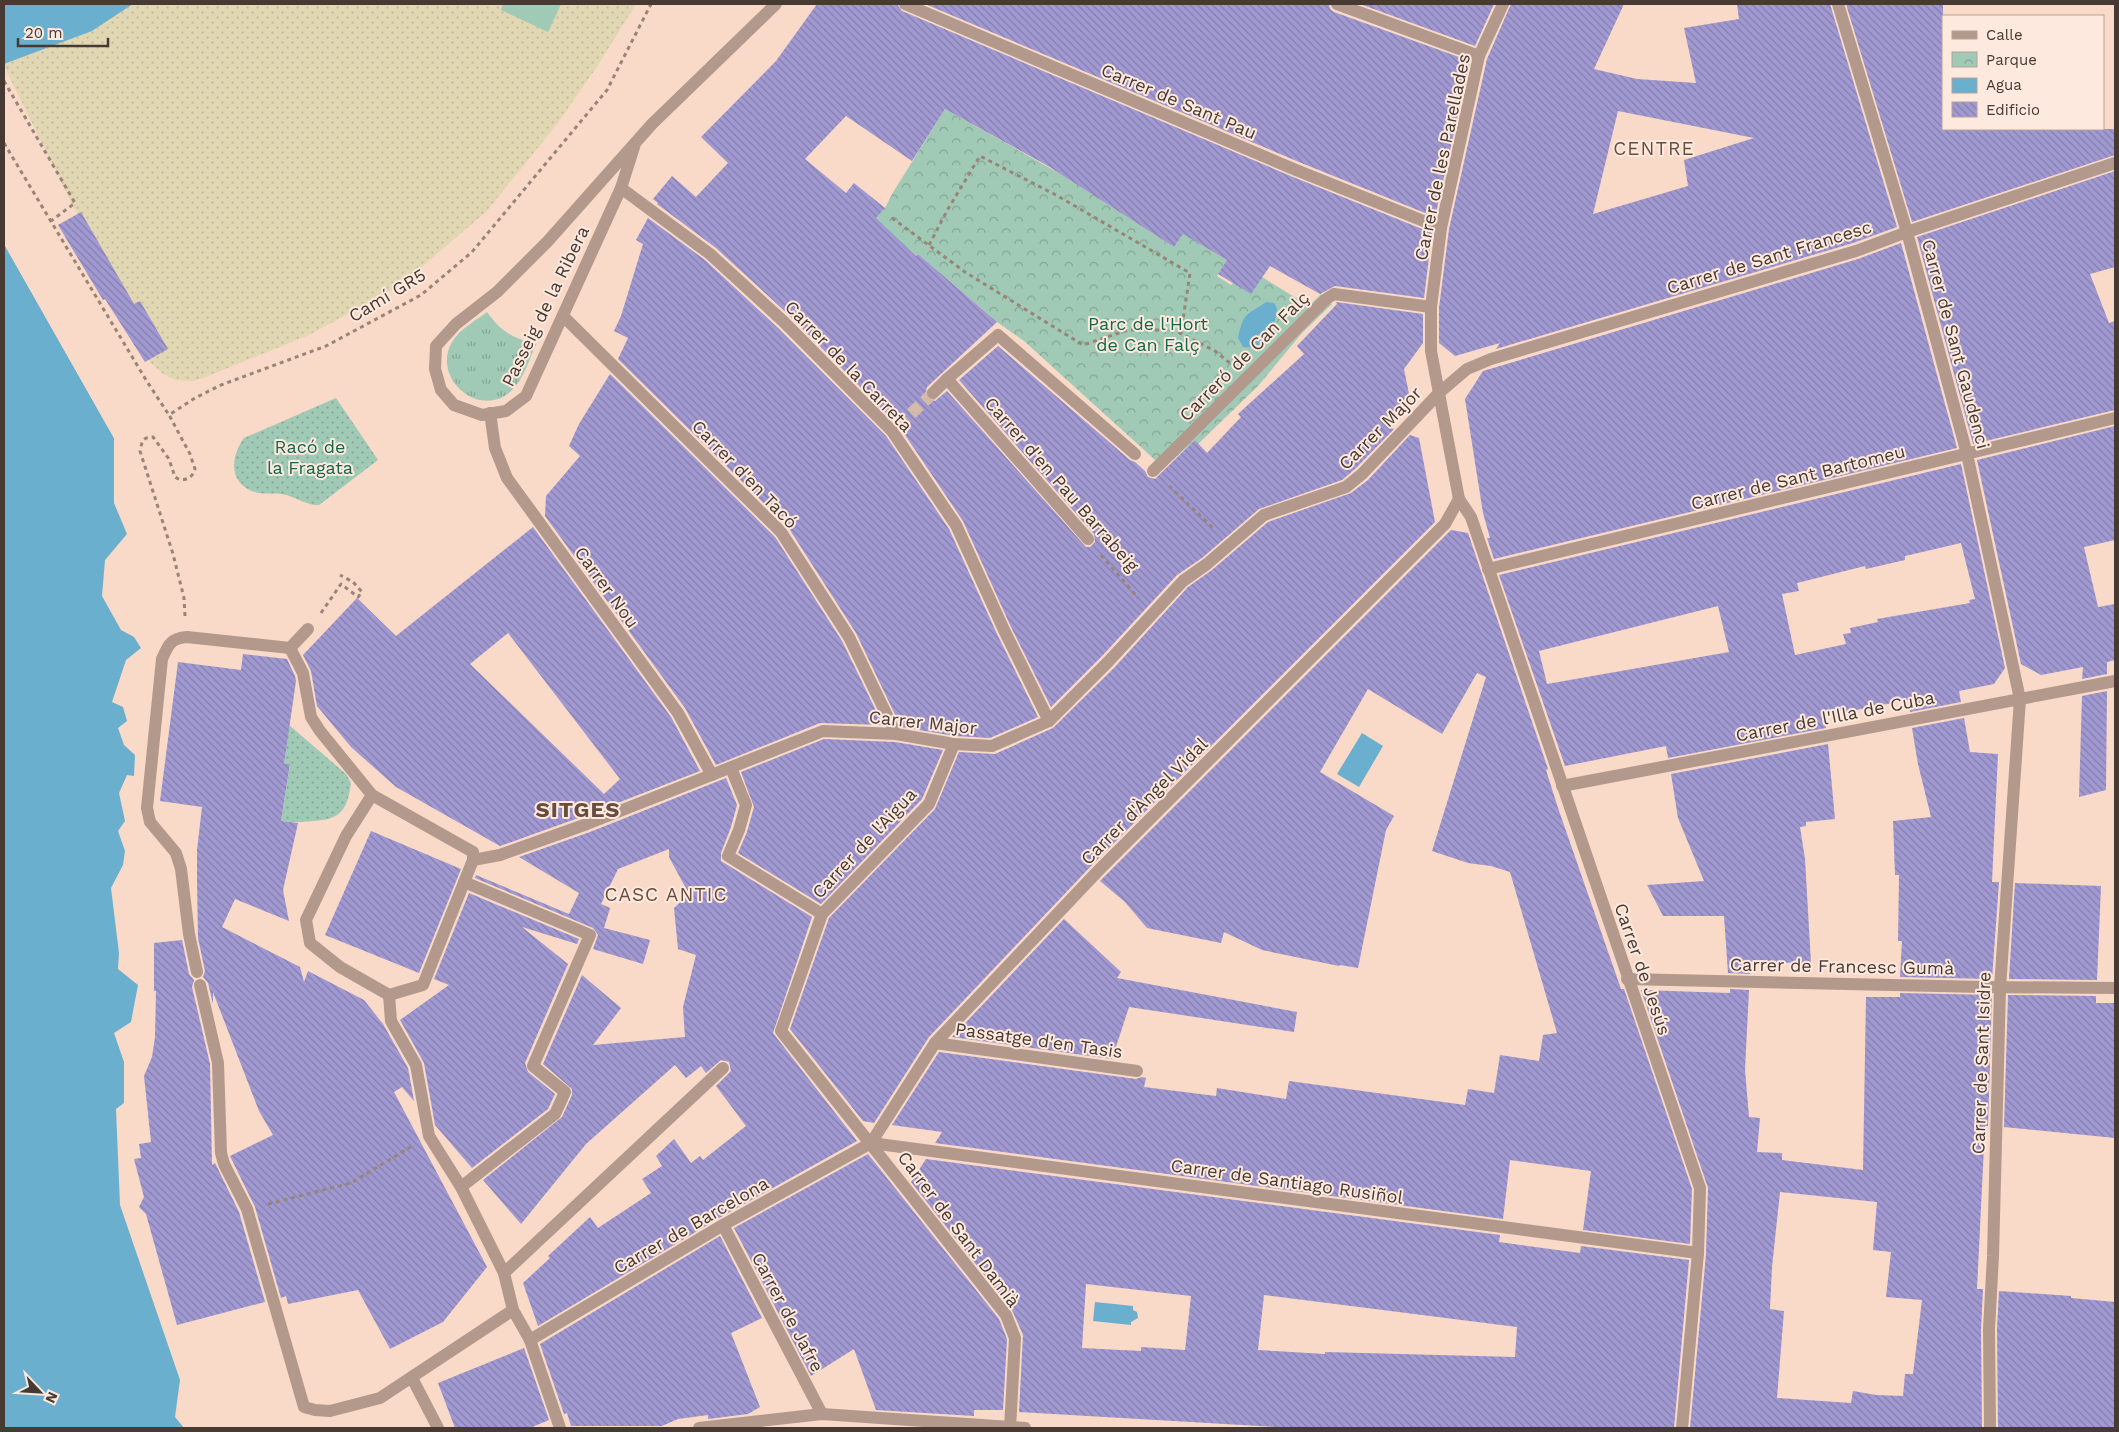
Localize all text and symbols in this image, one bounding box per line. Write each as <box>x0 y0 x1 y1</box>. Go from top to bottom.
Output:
scale bar <box>18 15 108 47</box>
legend <box>1942 15 2104 130</box>
text: 20 m <box>25 24 63 42</box>
text: Calle <box>1986 26 2023 44</box>
text: Parque <box>1986 51 2037 69</box>
street label: Carrer de les Parellades <box>1410 52 1474 262</box>
street label: Carrer de Sant Pau <box>1098 59 1260 143</box>
text: Agua <box>1986 76 2022 94</box>
text: Edificio <box>1986 101 2040 119</box>
district label: CENTRE <box>1613 137 1695 160</box>
street label: Carrer de Sant Francesc <box>1664 216 1874 298</box>
street label: Passeig de la Ribera <box>497 222 593 390</box>
street label: Carrer de Sant Gaudenci <box>1918 237 1994 451</box>
street label: Camí GR5 <box>345 264 429 326</box>
street label: Carreró de Can Falç <box>1175 287 1313 425</box>
street label: Carrer de la Carreta <box>781 296 917 436</box>
park label: Parc de l'Hort de Can Falç <box>1088 313 1208 355</box>
street label: Carrer Major <box>1334 382 1426 474</box>
street label: Carrer d'en Pau Barrabeig <box>981 393 1144 576</box>
street label: Carrer d'en Tacó <box>688 415 802 533</box>
park label: Racó de la Fragata <box>267 436 353 478</box>
street label: Carrer de Sant Bartomeu <box>1689 440 1907 514</box>
street label: Carrer Nou <box>570 542 644 632</box>
street label: Carrer de l'Illa de Cuba <box>1734 686 1936 746</box>
street label: Carrer Major <box>868 706 978 738</box>
street label: Carrer d'Àngel Vidal <box>1076 733 1212 869</box>
street label: Carrer de l'Aigua <box>807 783 921 903</box>
district label: SITGES <box>536 797 620 822</box>
district label: CASC ANTIC <box>605 883 727 906</box>
street label: Carrer de Jesús <box>1611 900 1675 1038</box>
street label: Carrer de Francesc Gumà <box>1730 954 1954 978</box>
street label: Carrer de Sant Isidre <box>1967 971 1995 1155</box>
street label: Passatge d'en Tasis <box>954 1018 1124 1062</box>
street label: Carrer de Sant Damià <box>894 1147 1024 1311</box>
street label: Carrer de Santiago Rusiñol <box>1169 1154 1405 1208</box>
street label: Carrer de Barcelona <box>610 1172 772 1278</box>
street label: Carrer de Jafre <box>748 1249 828 1375</box>
north arrow <box>15 1367 65 1417</box>
text: N <box>42 1389 61 1406</box>

